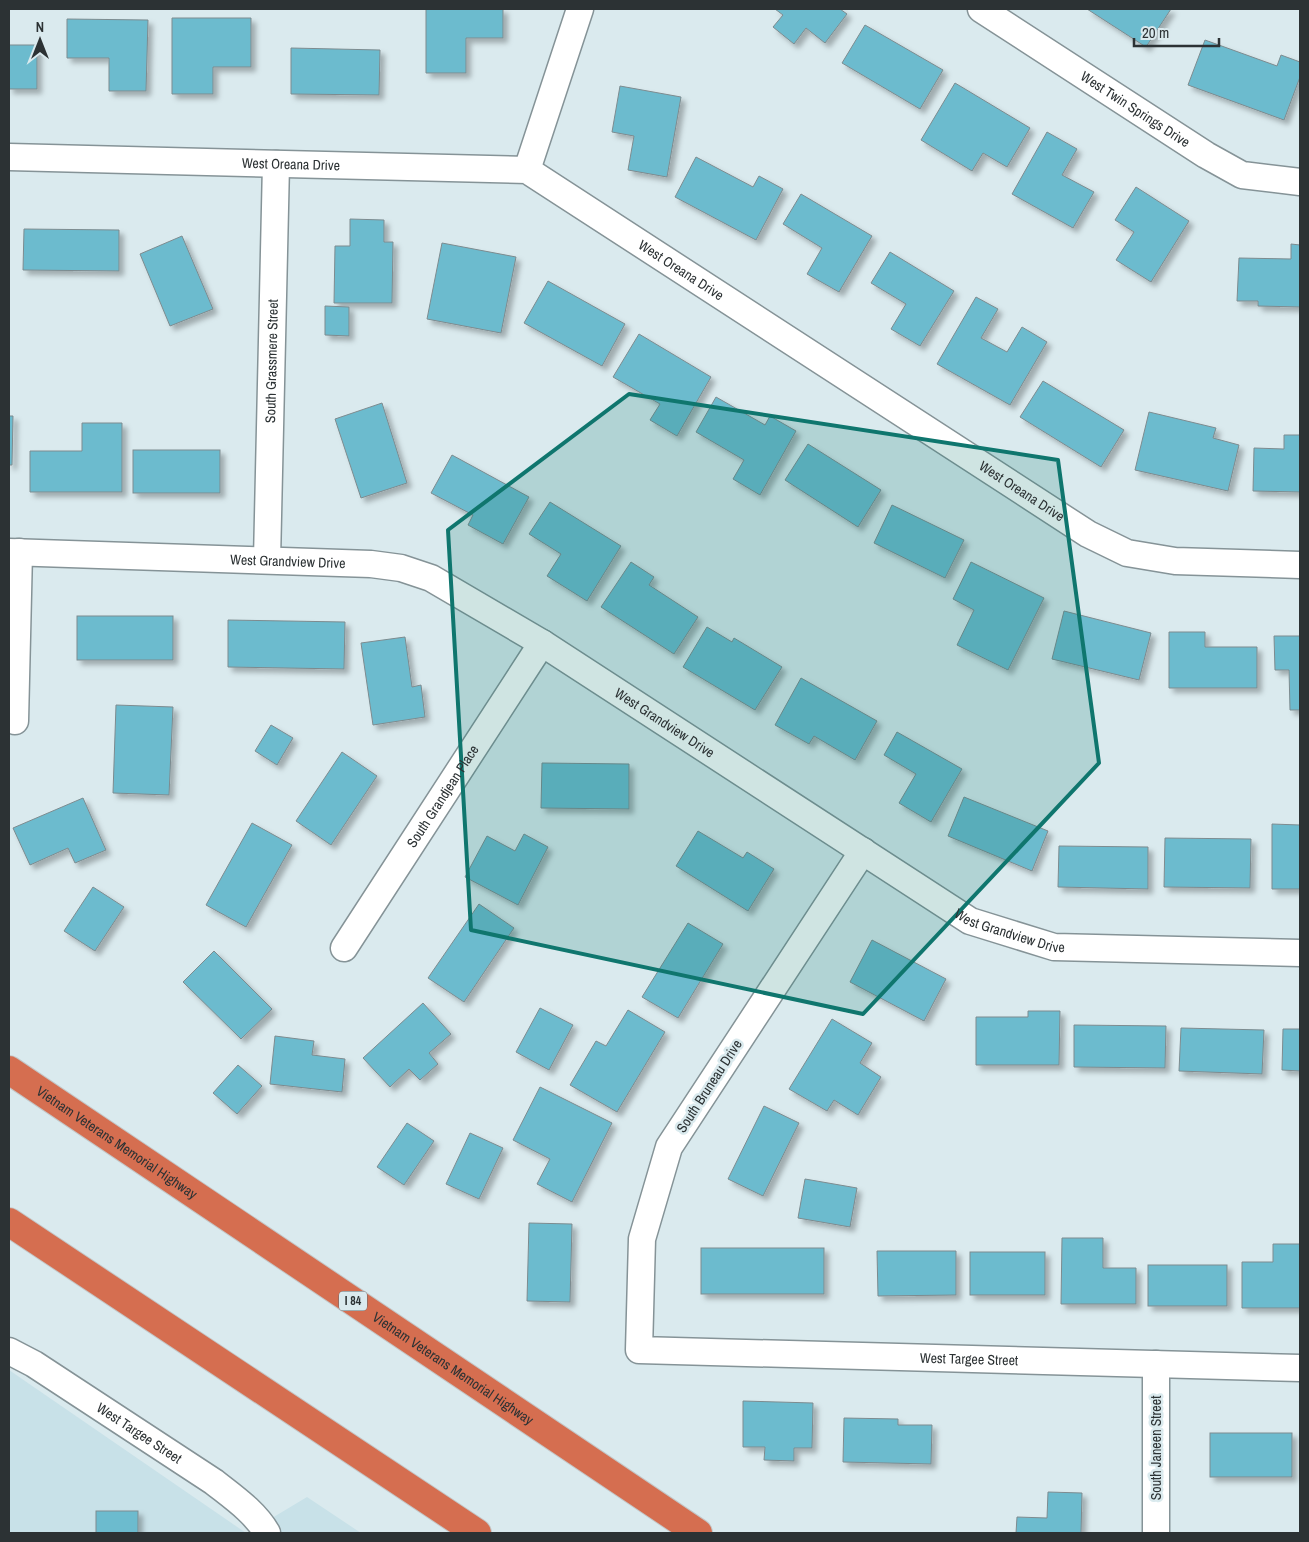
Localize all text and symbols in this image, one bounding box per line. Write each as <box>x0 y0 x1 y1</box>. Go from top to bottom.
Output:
north arrow <box>15 15 65 65</box>
scale bar <box>1134 15 1219 47</box>
text: N <box>36 18 44 36</box>
text: 20 m <box>1142 22 1169 43</box>
street label: West Twin Springs Drive <box>1077 67 1193 151</box>
street label: West Oreana Drive <box>242 154 340 174</box>
street label: West Oreana Drive <box>635 236 727 304</box>
street label: South Grassmere Street <box>261 299 282 423</box>
street label: West Oreana Drive <box>976 457 1068 525</box>
street label: West Grandview Drive <box>230 550 346 572</box>
street label: West Grandview Drive <box>611 684 718 762</box>
street label: South Grandjean Place <box>403 741 482 851</box>
street label: West Grandview Drive <box>951 904 1065 956</box>
street label: South Bruneau Drive <box>672 1036 746 1136</box>
street label: Vietnam Veterans Memorial Highway <box>33 1082 201 1203</box>
road number: I 84 <box>339 1292 367 1310</box>
street label: Vietnam Veterans Memorial Highway <box>369 1308 537 1429</box>
street label: West Targee Street <box>920 1349 1018 1369</box>
street label: South Janeen Street <box>1147 1396 1165 1500</box>
street label: West Targee Street <box>93 1399 185 1467</box>

